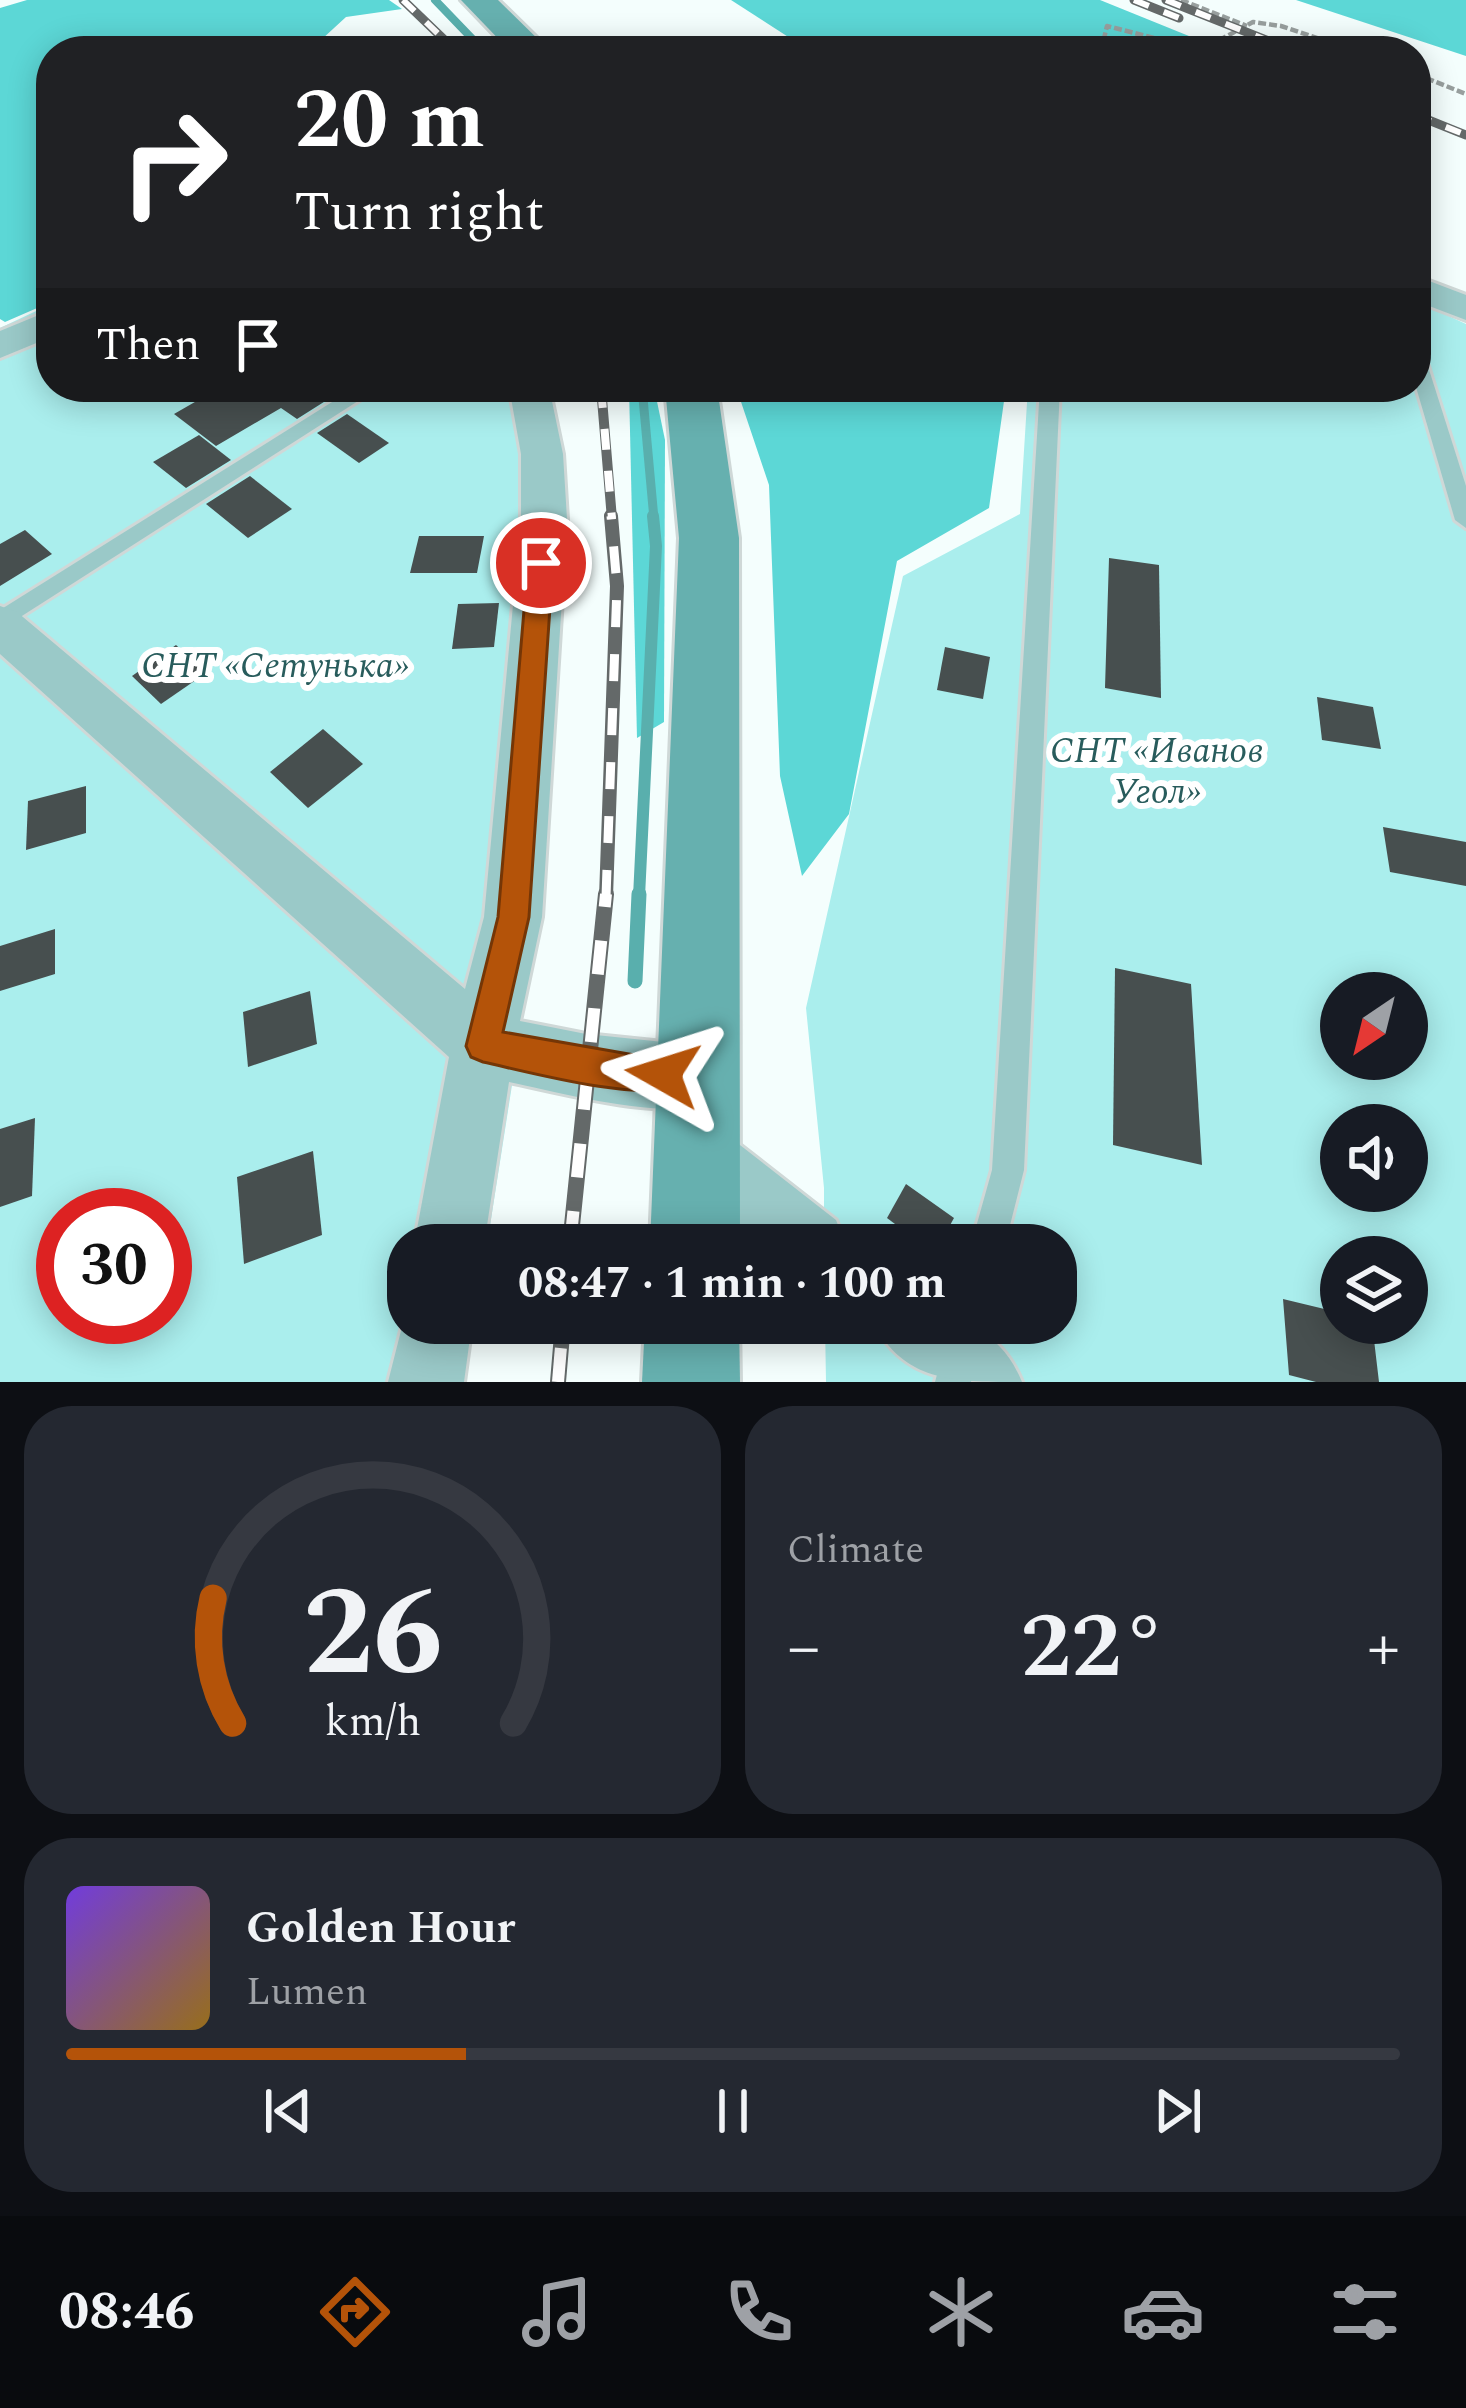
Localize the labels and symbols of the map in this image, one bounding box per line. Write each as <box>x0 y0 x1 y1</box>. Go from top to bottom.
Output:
pin <box>490 512 592 614</box>
park label: СНТ «Сетунька» <box>141 639 409 694</box>
park label: СНТ «Иванов Угол» <box>1050 724 1264 820</box>
north arrow <box>1320 972 1428 1080</box>
position arrow <box>600 1011 726 1137</box>
speed limit sign: 30 <box>36 1188 192 1344</box>

